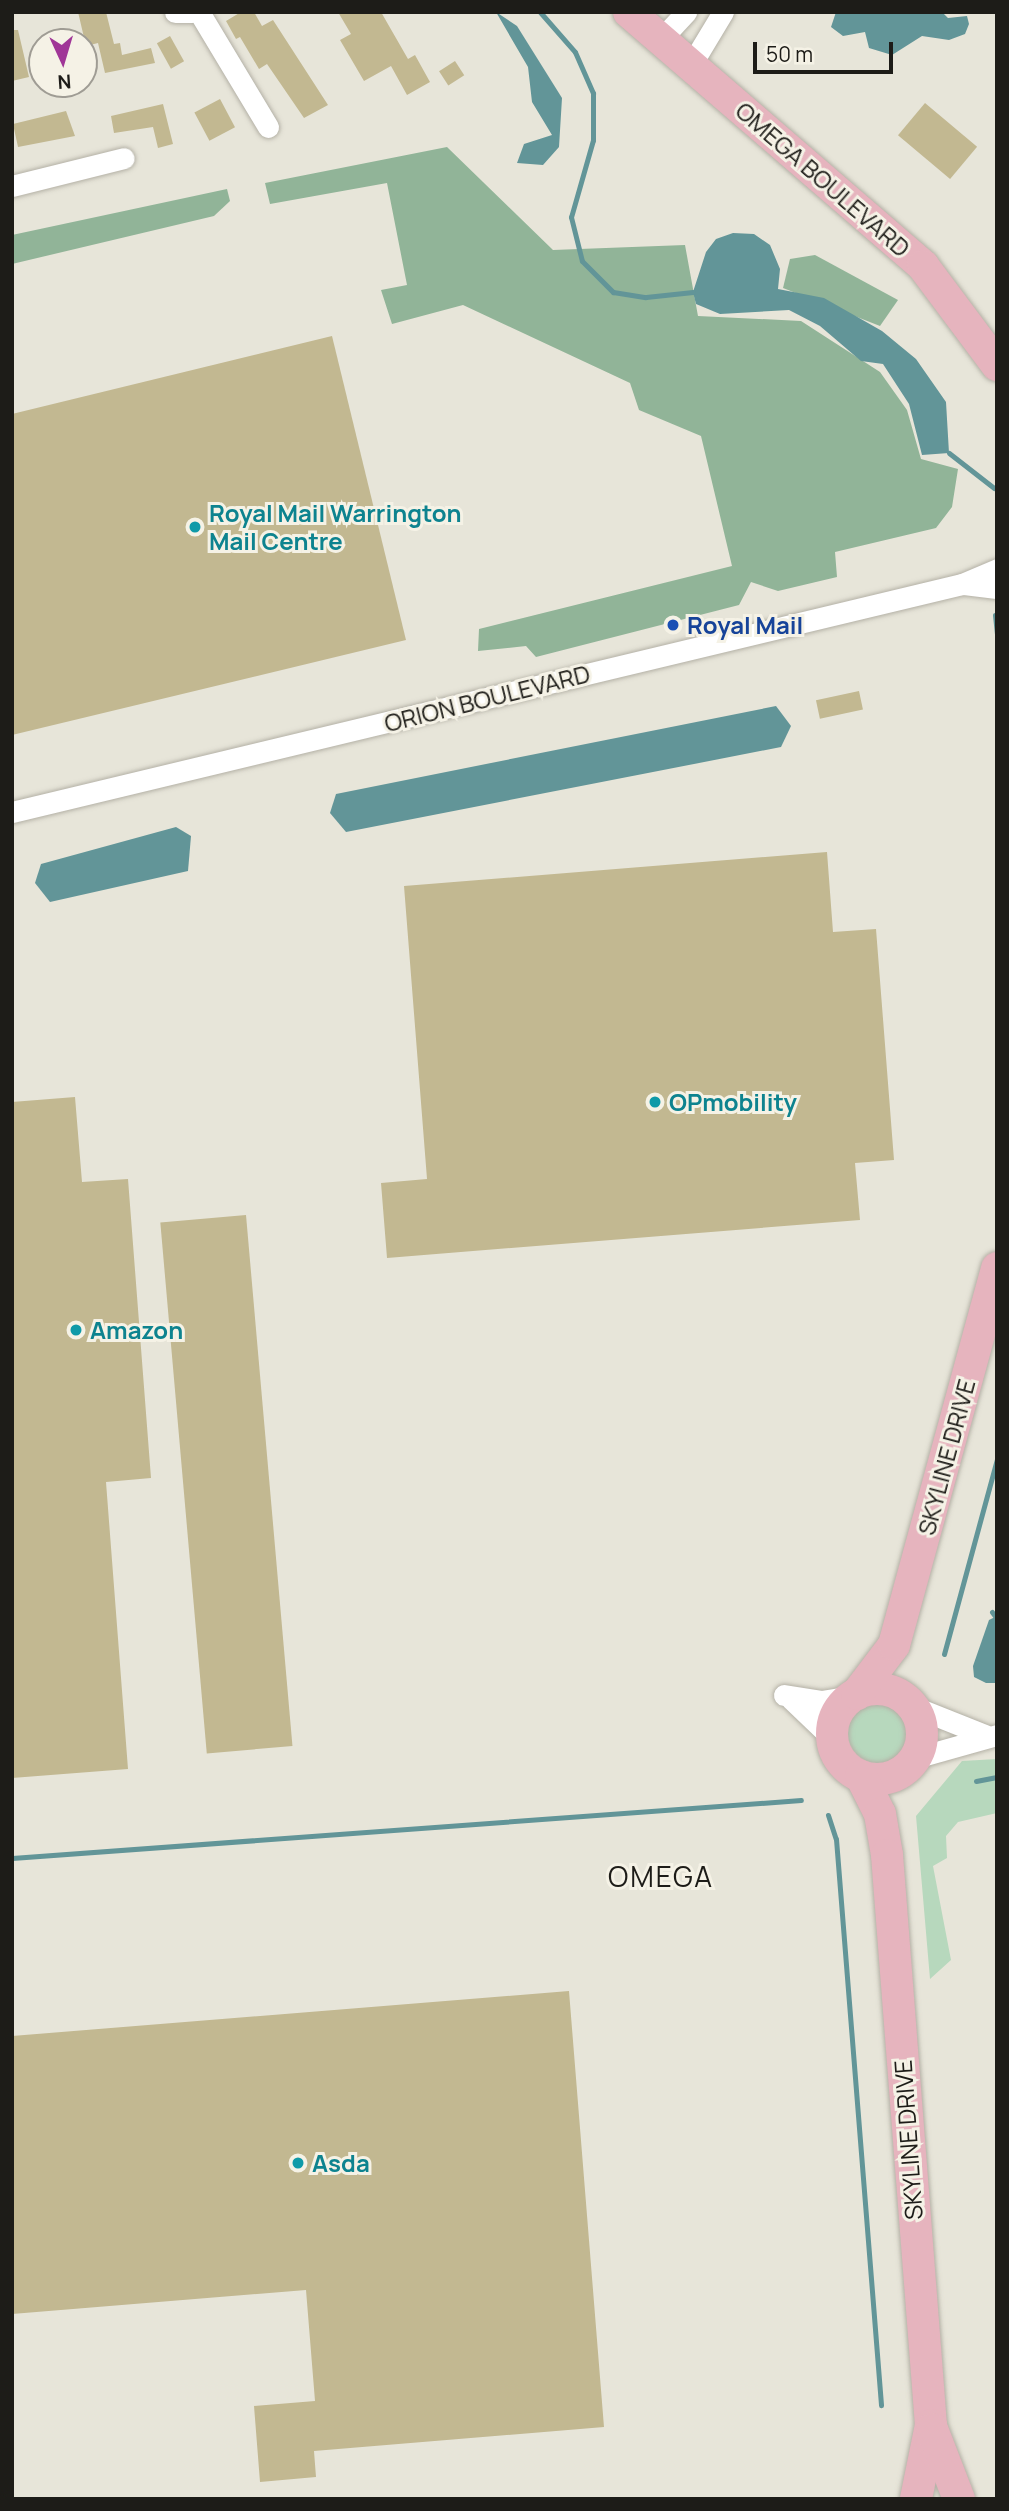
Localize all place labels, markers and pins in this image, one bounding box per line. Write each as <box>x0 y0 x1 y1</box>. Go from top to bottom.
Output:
place label: Royal Mail Warrington Mail Centre <box>209 499 462 555</box>
marker: Royal Mail Warrington Mail Centre <box>187 519 203 535</box>
place label: Royal Mail <box>687 611 803 639</box>
marker: Royal Mail <box>665 617 681 633</box>
place label: OPmobility <box>669 1088 797 1116</box>
marker: OPmobility <box>647 1094 663 1110</box>
place label: Amazon <box>90 1316 183 1344</box>
marker: Amazon <box>68 1322 84 1338</box>
place label: Asda <box>312 2149 370 2177</box>
marker: Asda <box>290 2155 306 2171</box>

